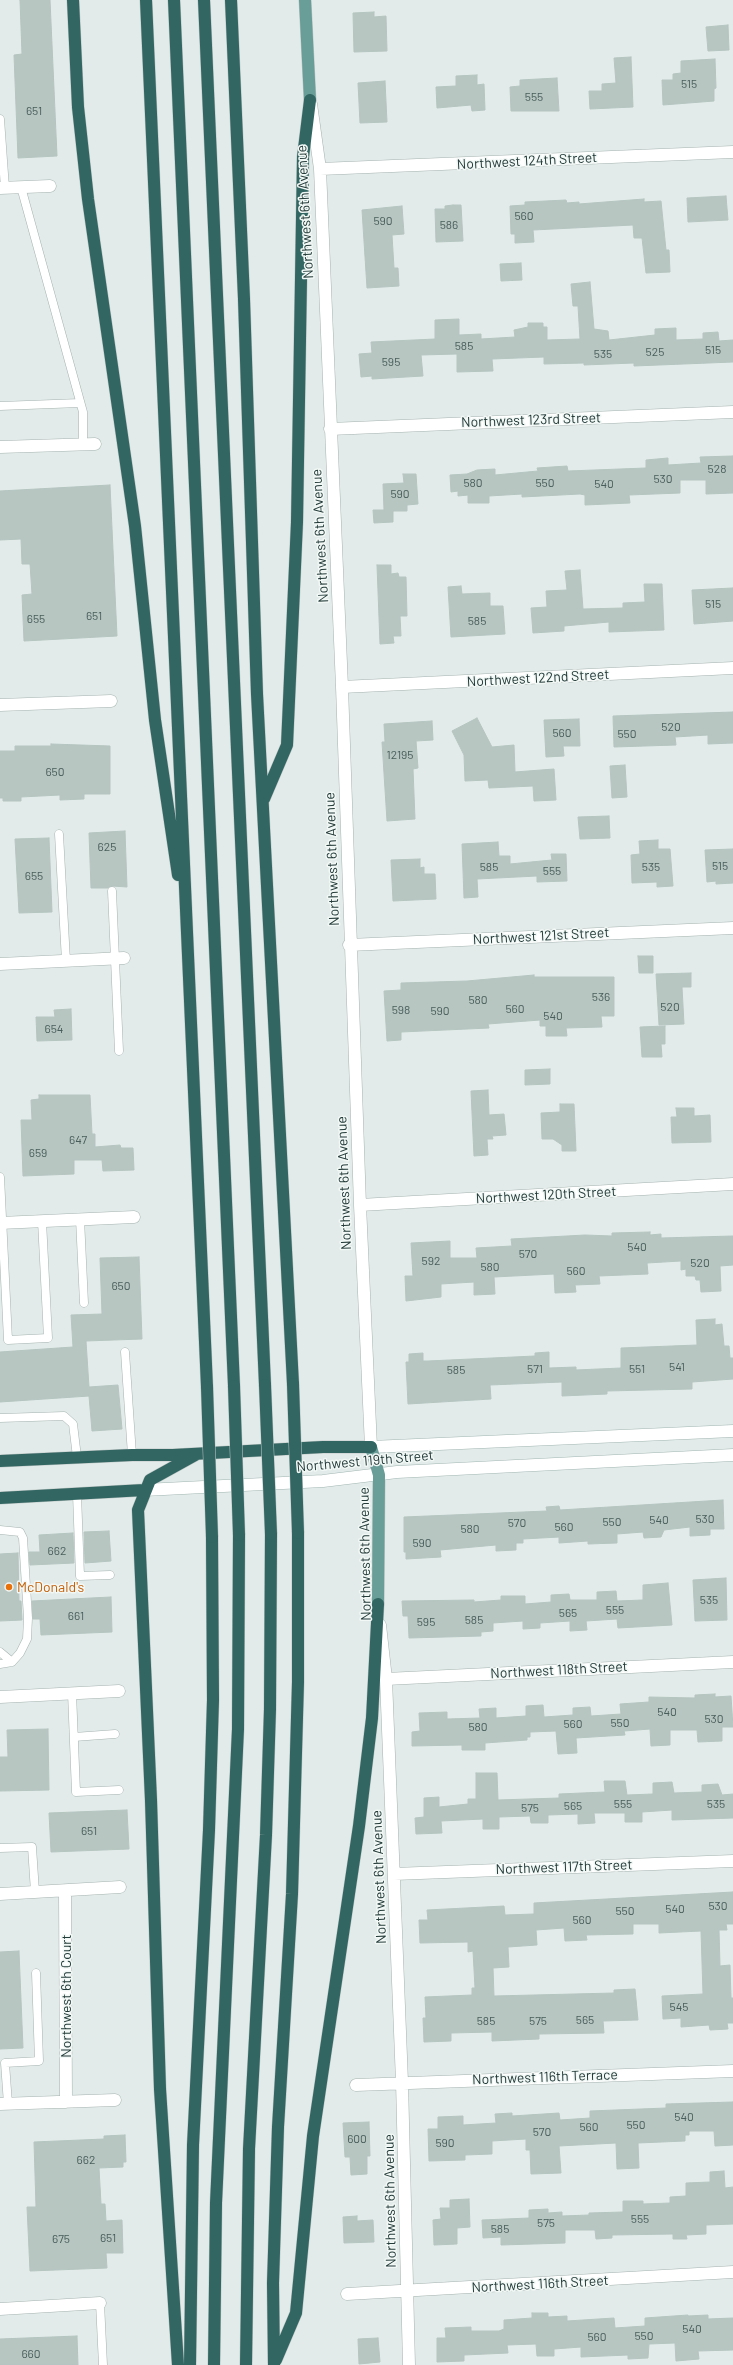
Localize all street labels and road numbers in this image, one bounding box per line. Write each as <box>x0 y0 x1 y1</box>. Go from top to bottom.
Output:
street label: Northwest 6th Avenue <box>293 145 317 279</box>
street label: Northwest 124th Street <box>456 149 598 173</box>
street label: Northwest 123rd Street <box>461 409 601 431</box>
street label: Northwest 6th Avenue <box>308 469 332 603</box>
street label: Northwest 122nd Street <box>466 666 610 690</box>
street label: Northwest 6th Avenue <box>321 792 343 926</box>
street label: Northwest 121st Street <box>472 924 610 948</box>
street label: Northwest 6th Avenue <box>333 1116 355 1250</box>
street label: Northwest 120th Street <box>475 1183 617 1207</box>
street label: Northwest 119th Street <box>296 1447 434 1475</box>
street label: Northwest 6th Avenue <box>355 1487 375 1621</box>
street label: Northwest 118th Street <box>490 1658 628 1682</box>
street label: Northwest 6th Avenue <box>368 1810 390 1944</box>
street label: Northwest 117th Street <box>495 1856 633 1878</box>
street label: Northwest 6th Court <box>58 1934 74 2058</box>
street label: Northwest 116th Terrace <box>472 2066 618 2088</box>
street label: Northwest 6th Avenue <box>380 2134 400 2268</box>
street label: Northwest 116th Street <box>471 2272 609 2296</box>

